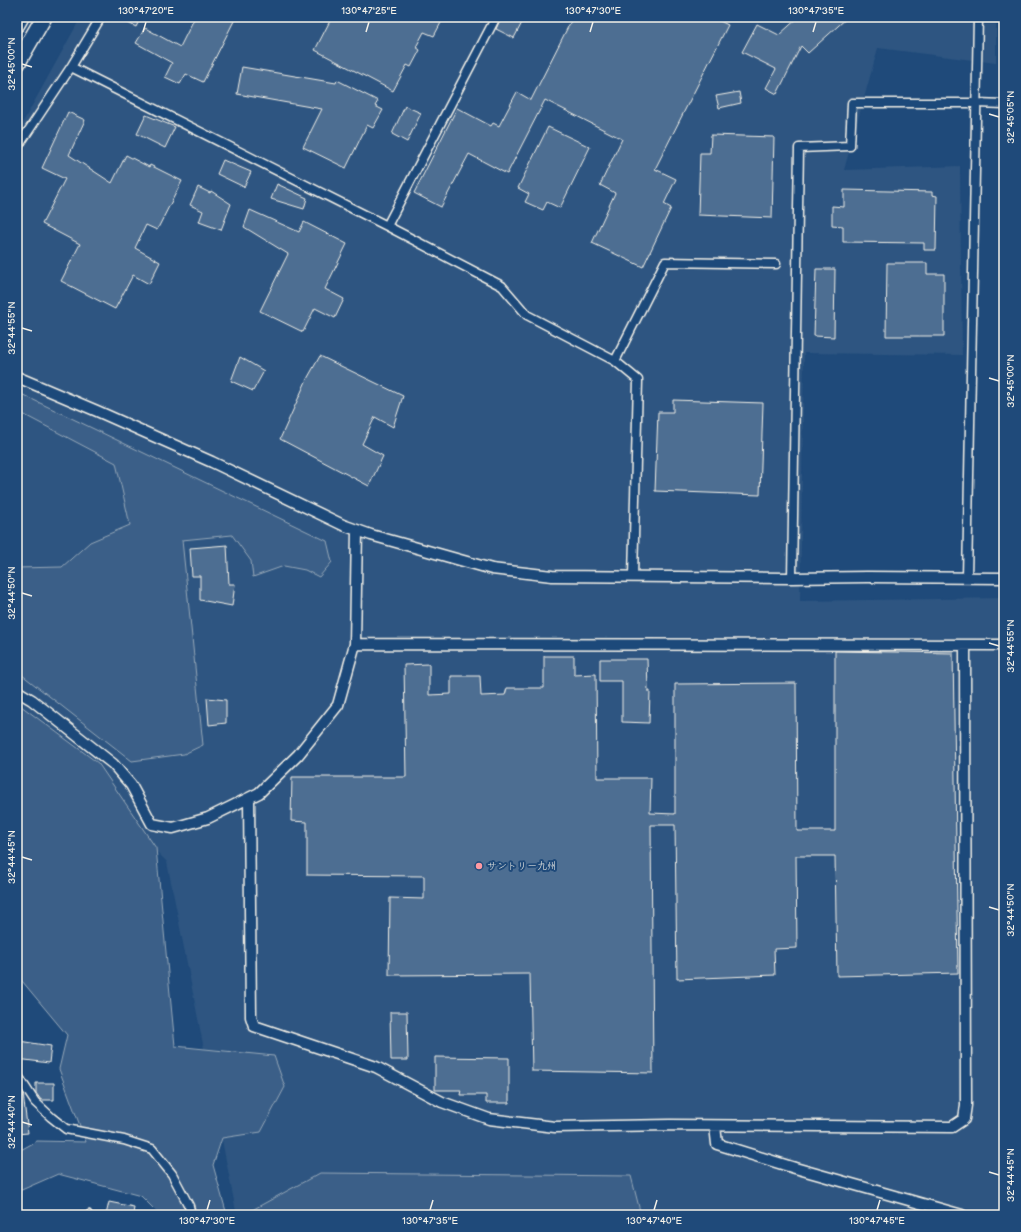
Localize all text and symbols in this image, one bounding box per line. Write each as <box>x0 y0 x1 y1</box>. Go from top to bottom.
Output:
text: 130°47'20"E <box>118 5 174 17</box>
text: 130°47'25"E <box>341 5 397 17</box>
text: 130°47'30"E <box>565 5 621 17</box>
text: 130°47'35"E <box>788 5 844 17</box>
text: 32°45'00"N <box>6 37 18 91</box>
text: 32°45'05"N <box>1005 90 1017 144</box>
text: 32°44'55"N <box>6 301 18 355</box>
text: 32°45'00"N <box>1005 354 1017 408</box>
text: 32°44'50"N <box>6 566 18 620</box>
text: 32°44'55"N <box>1005 619 1017 673</box>
text: 32°44'45"N <box>6 830 18 884</box>
place label: サントリー九州 <box>487 860 557 872</box>
marker: サントリー九州 <box>474 861 484 871</box>
text: 32°44'50"N <box>1005 883 1017 937</box>
text: 32°44'40"N <box>6 1095 18 1149</box>
text: 32°44'45"N <box>1005 1148 1017 1202</box>
text: 130°47'30"E <box>179 1215 235 1227</box>
text: 130°47'35"E <box>402 1215 458 1227</box>
text: 130°47'40"E <box>626 1215 682 1227</box>
text: 130°47'45"E <box>849 1215 905 1227</box>

